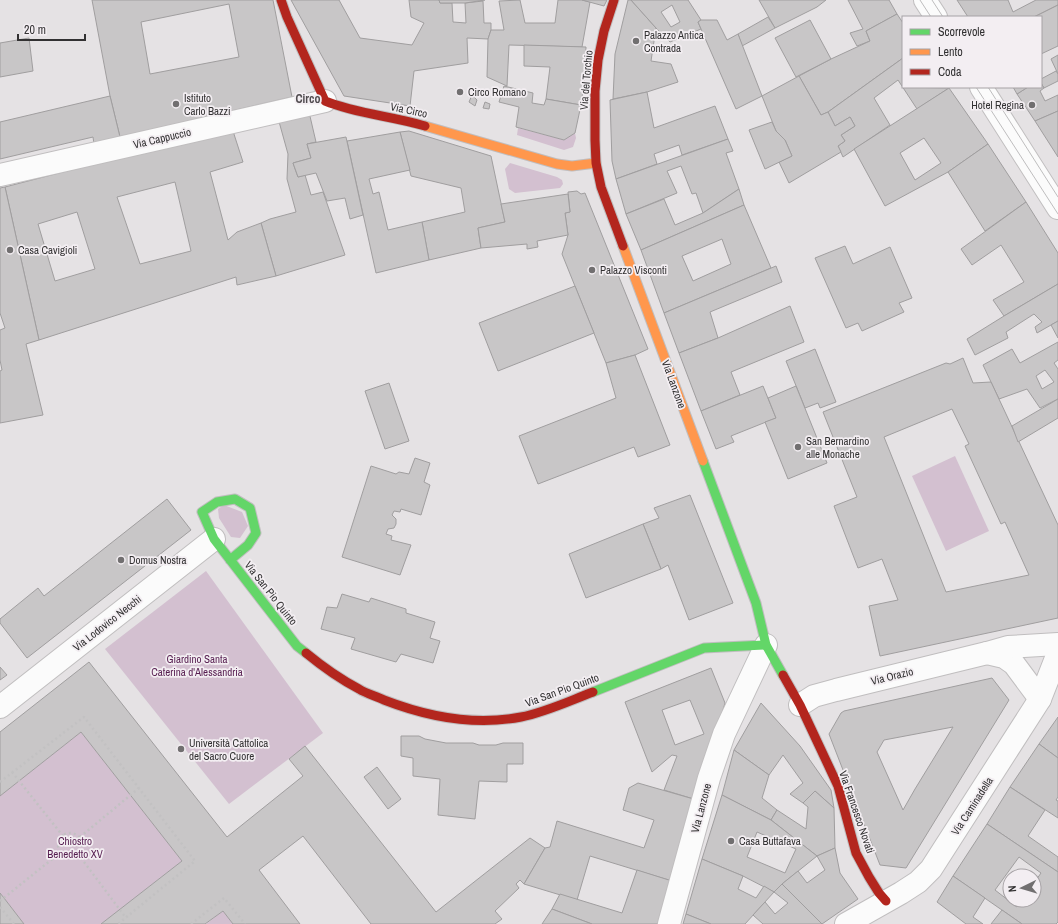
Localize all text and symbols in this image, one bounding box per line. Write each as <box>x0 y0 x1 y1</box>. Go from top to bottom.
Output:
scale bar <box>18 16 85 42</box>
legend <box>902 16 1042 88</box>
text: 20 m <box>24 22 46 38</box>
text: Scorrevole <box>938 24 985 40</box>
place label: Palazzo Antica Contrada <box>644 28 704 55</box>
marker: Palazzo Antica Contrada <box>631 36 641 46</box>
text: Lento <box>938 44 963 60</box>
street label: Via del Torchio <box>576 50 596 110</box>
text: Coda <box>938 64 962 80</box>
place label: Circo Romano <box>468 85 526 99</box>
marker: Circo Romano <box>455 87 465 97</box>
place label: Istituto Carlo Bazzi <box>184 91 231 118</box>
district label: Circo <box>295 91 321 107</box>
place label: Hotel Regina <box>971 98 1024 112</box>
marker: Istituto Carlo Bazzi <box>171 99 181 109</box>
street label: Via Circo <box>389 99 429 121</box>
marker: Hotel Regina <box>1027 100 1037 110</box>
street label: Via Cappuccio <box>132 125 192 151</box>
place label: Casa Cavigioli <box>18 243 77 257</box>
marker: Casa Cavigioli <box>5 245 15 255</box>
place label: Palazzo Visconti <box>600 263 667 277</box>
marker: Palazzo Visconti <box>587 265 597 275</box>
street label: Via Lanzone <box>659 358 689 410</box>
place label: San Bernardino alle Monache <box>806 434 869 461</box>
marker: San Bernardino alle Monache <box>793 442 803 452</box>
place label: Domus Nostra <box>129 553 187 567</box>
marker: Domus Nostra <box>116 555 126 565</box>
street label: Via San Pio Quinto <box>242 558 300 628</box>
street label: Via Lodovico Necchi <box>70 592 144 654</box>
park label: Giardino Santa Caterina d'Alessandria <box>151 652 243 679</box>
street label: Via Orazio <box>869 664 915 688</box>
street label: Via San Pio Quinto <box>523 670 601 710</box>
place label: Università Cattolica del Sacro Cuore <box>189 736 268 763</box>
marker: Università Cattolica del Sacro Cuore <box>176 744 186 754</box>
street label: Via Francesco Novati <box>836 769 878 855</box>
street label: Via Caminadella <box>948 774 996 838</box>
street label: Via Lanzone <box>688 782 714 834</box>
park label: Chiostro Benedetto XV <box>47 834 103 861</box>
place label: Casa Buttafava <box>739 834 801 848</box>
marker: Casa Buttafava <box>726 836 736 846</box>
north arrow <box>1002 868 1042 908</box>
text: N <box>1005 885 1019 893</box>

